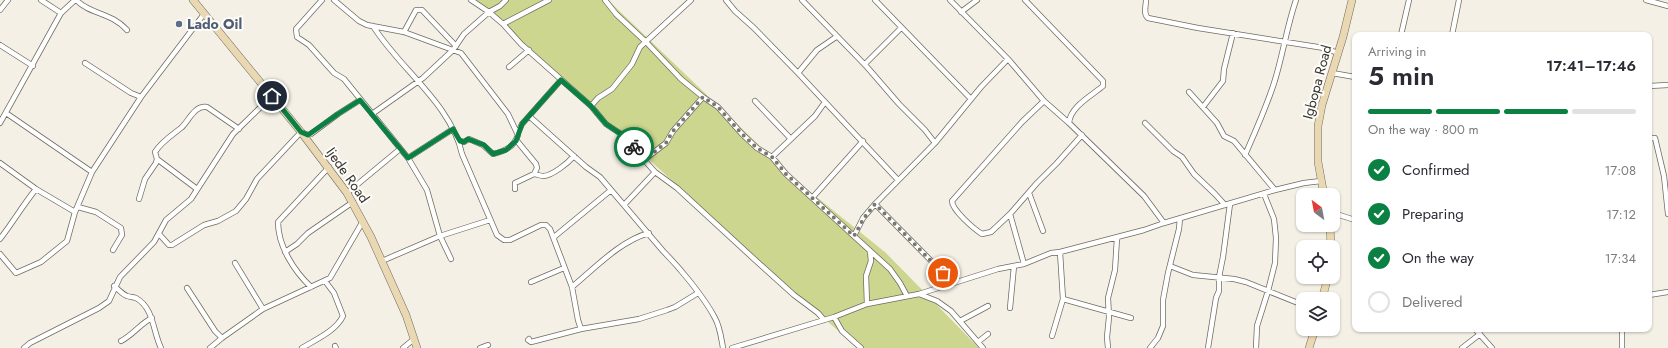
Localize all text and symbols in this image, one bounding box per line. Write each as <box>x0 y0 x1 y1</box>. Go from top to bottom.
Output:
place label: Lado Oil <box>187 14 242 34</box>
marker: Lado Oil <box>174 19 184 29</box>
text: Arriving in <box>1368 42 1426 61</box>
street label: Igbopa Road <box>1297 43 1337 121</box>
text: 17:41–17:46 <box>1546 55 1636 77</box>
text: 5 min <box>1368 57 1435 95</box>
pin <box>255 79 289 113</box>
icon: home <box>261 85 283 107</box>
text: On the way · 800 m <box>1368 120 1479 139</box>
courier <box>614 127 654 167</box>
icon: bike <box>623 136 645 158</box>
street label: Ijede Road <box>322 143 374 207</box>
icon: check <box>1368 159 1390 181</box>
text: Confirmed <box>1402 159 1470 181</box>
text: 17:08 <box>1605 161 1636 180</box>
north arrow <box>1296 188 1340 232</box>
map controls <box>1296 188 1340 336</box>
icon: check <box>1368 203 1390 225</box>
text: Preparing <box>1402 203 1464 225</box>
text: 17:12 <box>1606 205 1636 224</box>
button: locate <box>1296 240 1340 284</box>
icon: check <box>1368 247 1390 269</box>
text: On the way <box>1402 247 1474 269</box>
text: 17:34 <box>1605 249 1636 268</box>
pin <box>926 256 960 290</box>
icon: bag <box>932 262 954 284</box>
text: Delivered <box>1402 291 1463 313</box>
button: layers <box>1296 292 1340 336</box>

